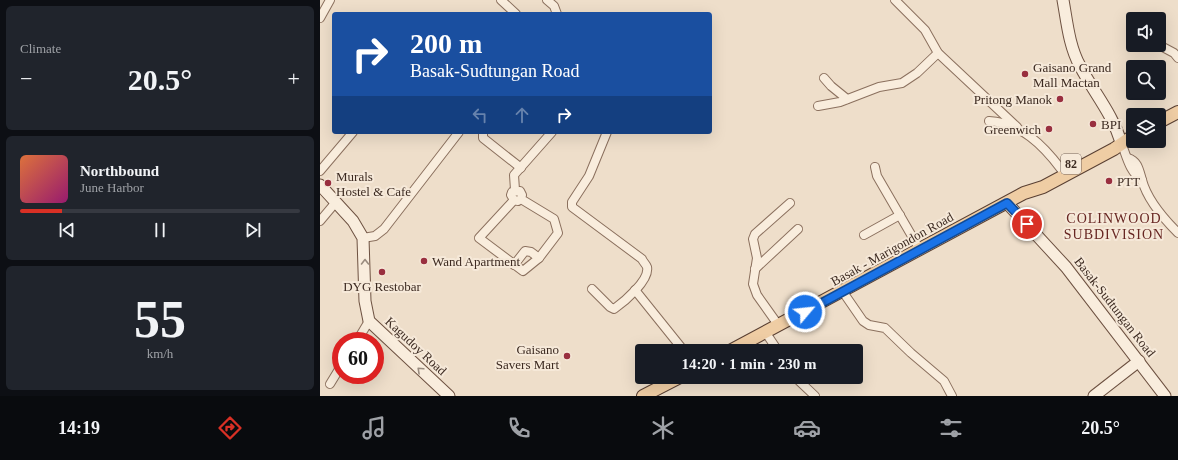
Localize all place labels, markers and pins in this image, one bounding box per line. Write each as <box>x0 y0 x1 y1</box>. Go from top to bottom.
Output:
place label: Gaisano Grand Mall Mactan <box>1033 60 1112 90</box>
marker: Gaisano Grand Mall Mactan <box>1020 69 1030 79</box>
place label: Pritong Manok <box>974 92 1052 107</box>
marker: Pritong Manok <box>1055 94 1065 104</box>
place label: BPI <box>1101 117 1121 132</box>
marker: BPI <box>1088 119 1098 129</box>
place label: Greenwich <box>984 122 1041 137</box>
marker: Greenwich <box>1044 124 1054 134</box>
place label: Murals Hostel & Cafe <box>336 169 411 199</box>
place label: PTT <box>1117 174 1140 189</box>
marker: PTT <box>1104 176 1114 186</box>
marker: Murals Hostel & Cafe <box>323 178 333 188</box>
pin <box>1010 207 1044 241</box>
place label: Wand Apartment <box>432 254 521 269</box>
marker: Wand Apartment <box>419 256 429 266</box>
marker: DYG Restobar <box>377 267 387 277</box>
place label: DYG Restobar <box>343 279 421 294</box>
place label: Gaisano Savers Mart <box>496 342 559 372</box>
marker: Gaisano Savers Mart <box>562 351 572 361</box>

